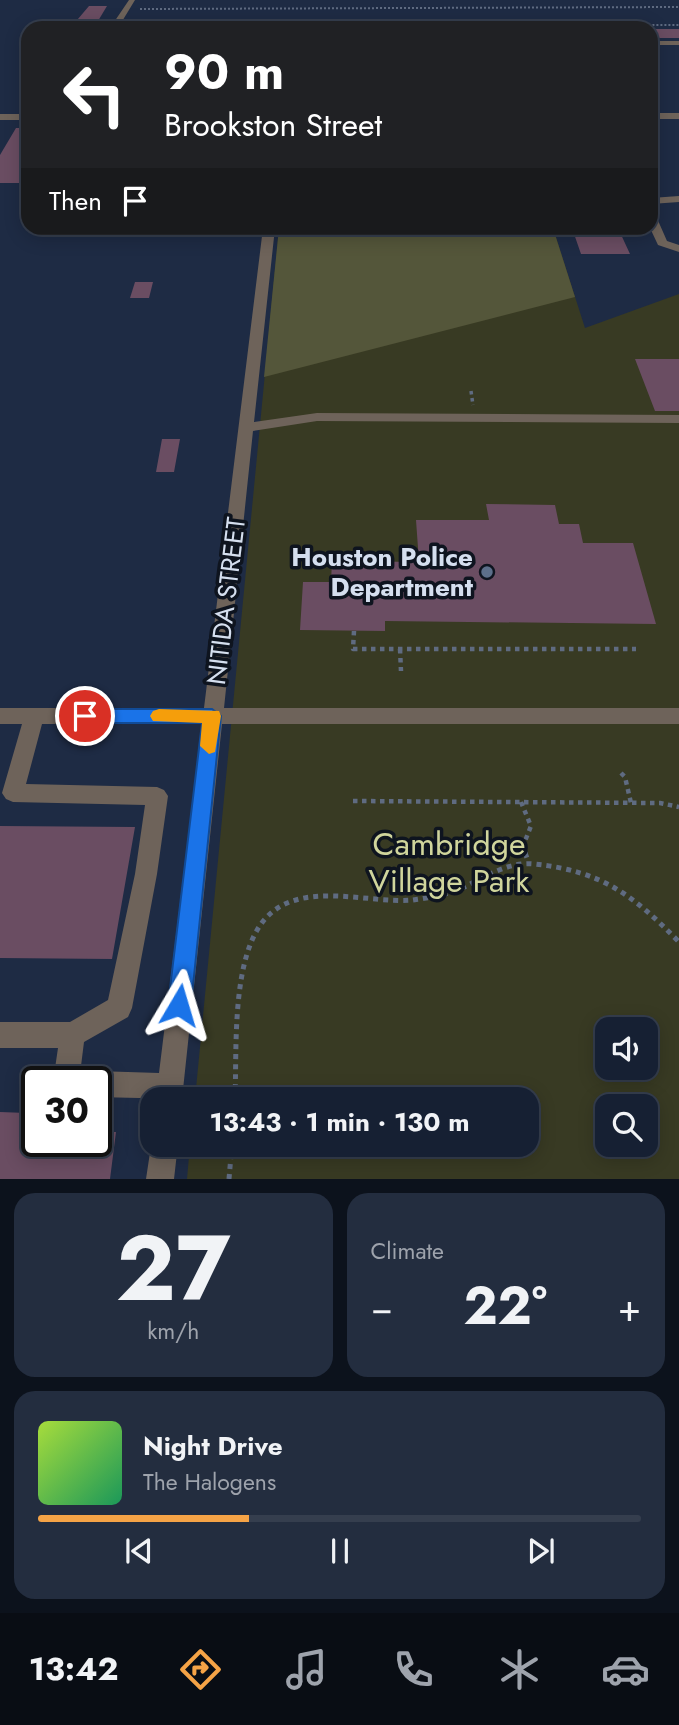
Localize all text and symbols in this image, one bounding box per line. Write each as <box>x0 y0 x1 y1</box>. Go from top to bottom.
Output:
text: 90 m <box>164 37 284 107</box>
icon: left <box>49 49 140 140</box>
text: Brookston Street <box>164 102 382 148</box>
text: Then <box>49 182 102 220</box>
icon: arrive <box>116 182 154 220</box>
street label: NITIDA STREET <box>197 515 255 687</box>
place label: Houston Police Department <box>291 538 474 606</box>
marker: Houston Police Department <box>479 564 495 580</box>
pin <box>55 686 115 746</box>
icon: arrive <box>66 697 104 735</box>
park label: Cambridge Village Park <box>369 821 530 904</box>
position arrow <box>142 968 216 1042</box>
map controls <box>595 1017 658 1157</box>
button: sound <box>595 1017 658 1080</box>
speed limit sign: 30 <box>21 1066 112 1157</box>
button: search <box>595 1094 658 1157</box>
text: 13:43 · 1 min · 130 m <box>209 1103 470 1141</box>
text: 27 <box>116 1203 231 1334</box>
text: Climate <box>371 1234 444 1268</box>
text: 22° <box>463 1268 547 1344</box>
text: − <box>371 1280 393 1335</box>
text: + <box>618 1280 641 1335</box>
text: km/h <box>147 1314 199 1348</box>
text: Night Drive <box>143 1427 283 1465</box>
text: The Halogens <box>143 1465 276 1499</box>
icon: previous <box>120 1532 158 1570</box>
icon: pause <box>321 1532 359 1570</box>
icon: next <box>522 1532 560 1570</box>
icon: directions <box>176 1645 225 1694</box>
icon: music <box>282 1645 331 1694</box>
icon: phone <box>389 1645 438 1694</box>
icon: climate <box>495 1645 544 1694</box>
icon: car <box>601 1645 650 1694</box>
text: 13:42 <box>29 1646 118 1692</box>

